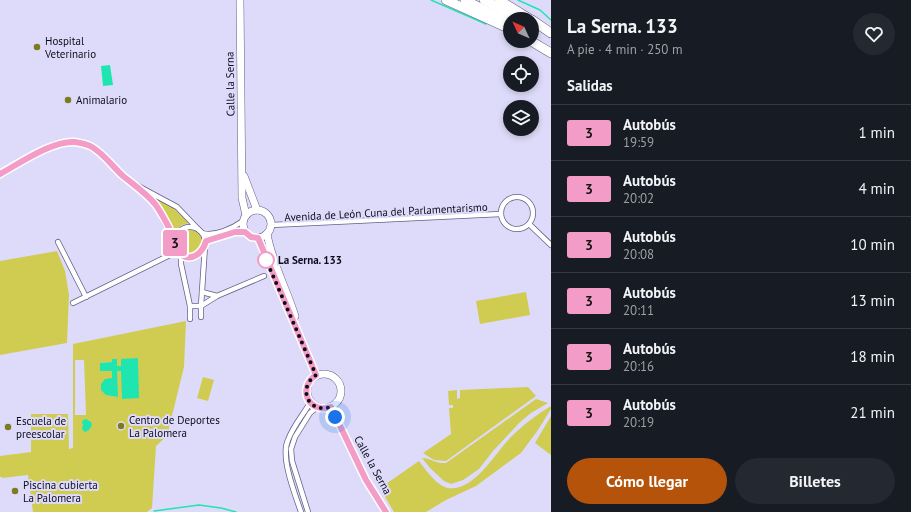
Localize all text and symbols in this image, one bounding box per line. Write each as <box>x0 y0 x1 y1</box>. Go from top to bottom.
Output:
north arrow <box>503 12 539 48</box>
map controls <box>503 12 539 136</box>
button: heart <box>853 13 895 55</box>
text: La Serna. 133 <box>567 14 678 38</box>
place label: Hospital Veterinario <box>44 34 96 61</box>
text: A pie · 4 min · 250 m <box>567 41 682 58</box>
marker: Hospital Veterinario <box>32 42 42 52</box>
street label: Calle la Serna <box>222 52 238 116</box>
button: locate <box>503 56 539 92</box>
text: Salidas <box>567 76 613 95</box>
place label: Animalario <box>76 93 127 107</box>
marker: Animalario <box>63 95 73 105</box>
button: layers <box>503 100 539 136</box>
text: Autobús <box>623 115 676 134</box>
text: 1 min <box>858 123 895 142</box>
text: 3 <box>585 124 593 142</box>
text: 19:59 <box>623 134 654 151</box>
text: Autobús <box>623 171 676 190</box>
text: 4 min <box>858 179 895 198</box>
text: 3 <box>585 180 593 198</box>
text: 20:02 <box>623 190 654 207</box>
street label: Avenida de León Cuna del Parlamentarismo <box>284 200 488 224</box>
text: Autobús <box>623 227 676 246</box>
line badge: 3 <box>162 230 188 256</box>
text: 3 <box>171 234 179 252</box>
text: 10 min <box>850 235 895 254</box>
text: 3 <box>585 236 593 254</box>
text: 20:08 <box>623 246 654 263</box>
marker: La Serna. 133 <box>257 251 275 269</box>
place label: La Serna. 133 <box>278 253 342 267</box>
text: Autobús <box>623 283 676 302</box>
text: 13 min <box>850 291 895 310</box>
text: 3 <box>585 292 593 310</box>
text: 20:11 <box>623 302 654 319</box>
text: Autobús <box>623 339 676 358</box>
text: 18 min <box>850 347 895 366</box>
text: 3 <box>585 348 593 366</box>
text: 20:16 <box>623 358 654 375</box>
text: Autobús <box>623 395 676 414</box>
text: 21 min <box>850 403 895 422</box>
text: 3 <box>585 404 593 422</box>
your location <box>325 407 345 427</box>
place label: Centro de Deportes La Palomera <box>129 413 220 440</box>
place label: Escuela de preescolar <box>16 414 67 441</box>
text: 20:19 <box>623 414 654 431</box>
marker: Centro de Deportes La Palomera <box>116 421 126 431</box>
marker: Escuela de preescolar <box>3 422 13 432</box>
street label: Calle la Serna <box>351 433 395 497</box>
button: Cómo llegar <box>567 458 727 504</box>
button: Billetes <box>735 458 895 504</box>
place label: Piscina cubierta La Palomera <box>23 478 98 505</box>
marker: Piscina cubierta La Palomera <box>10 486 20 496</box>

